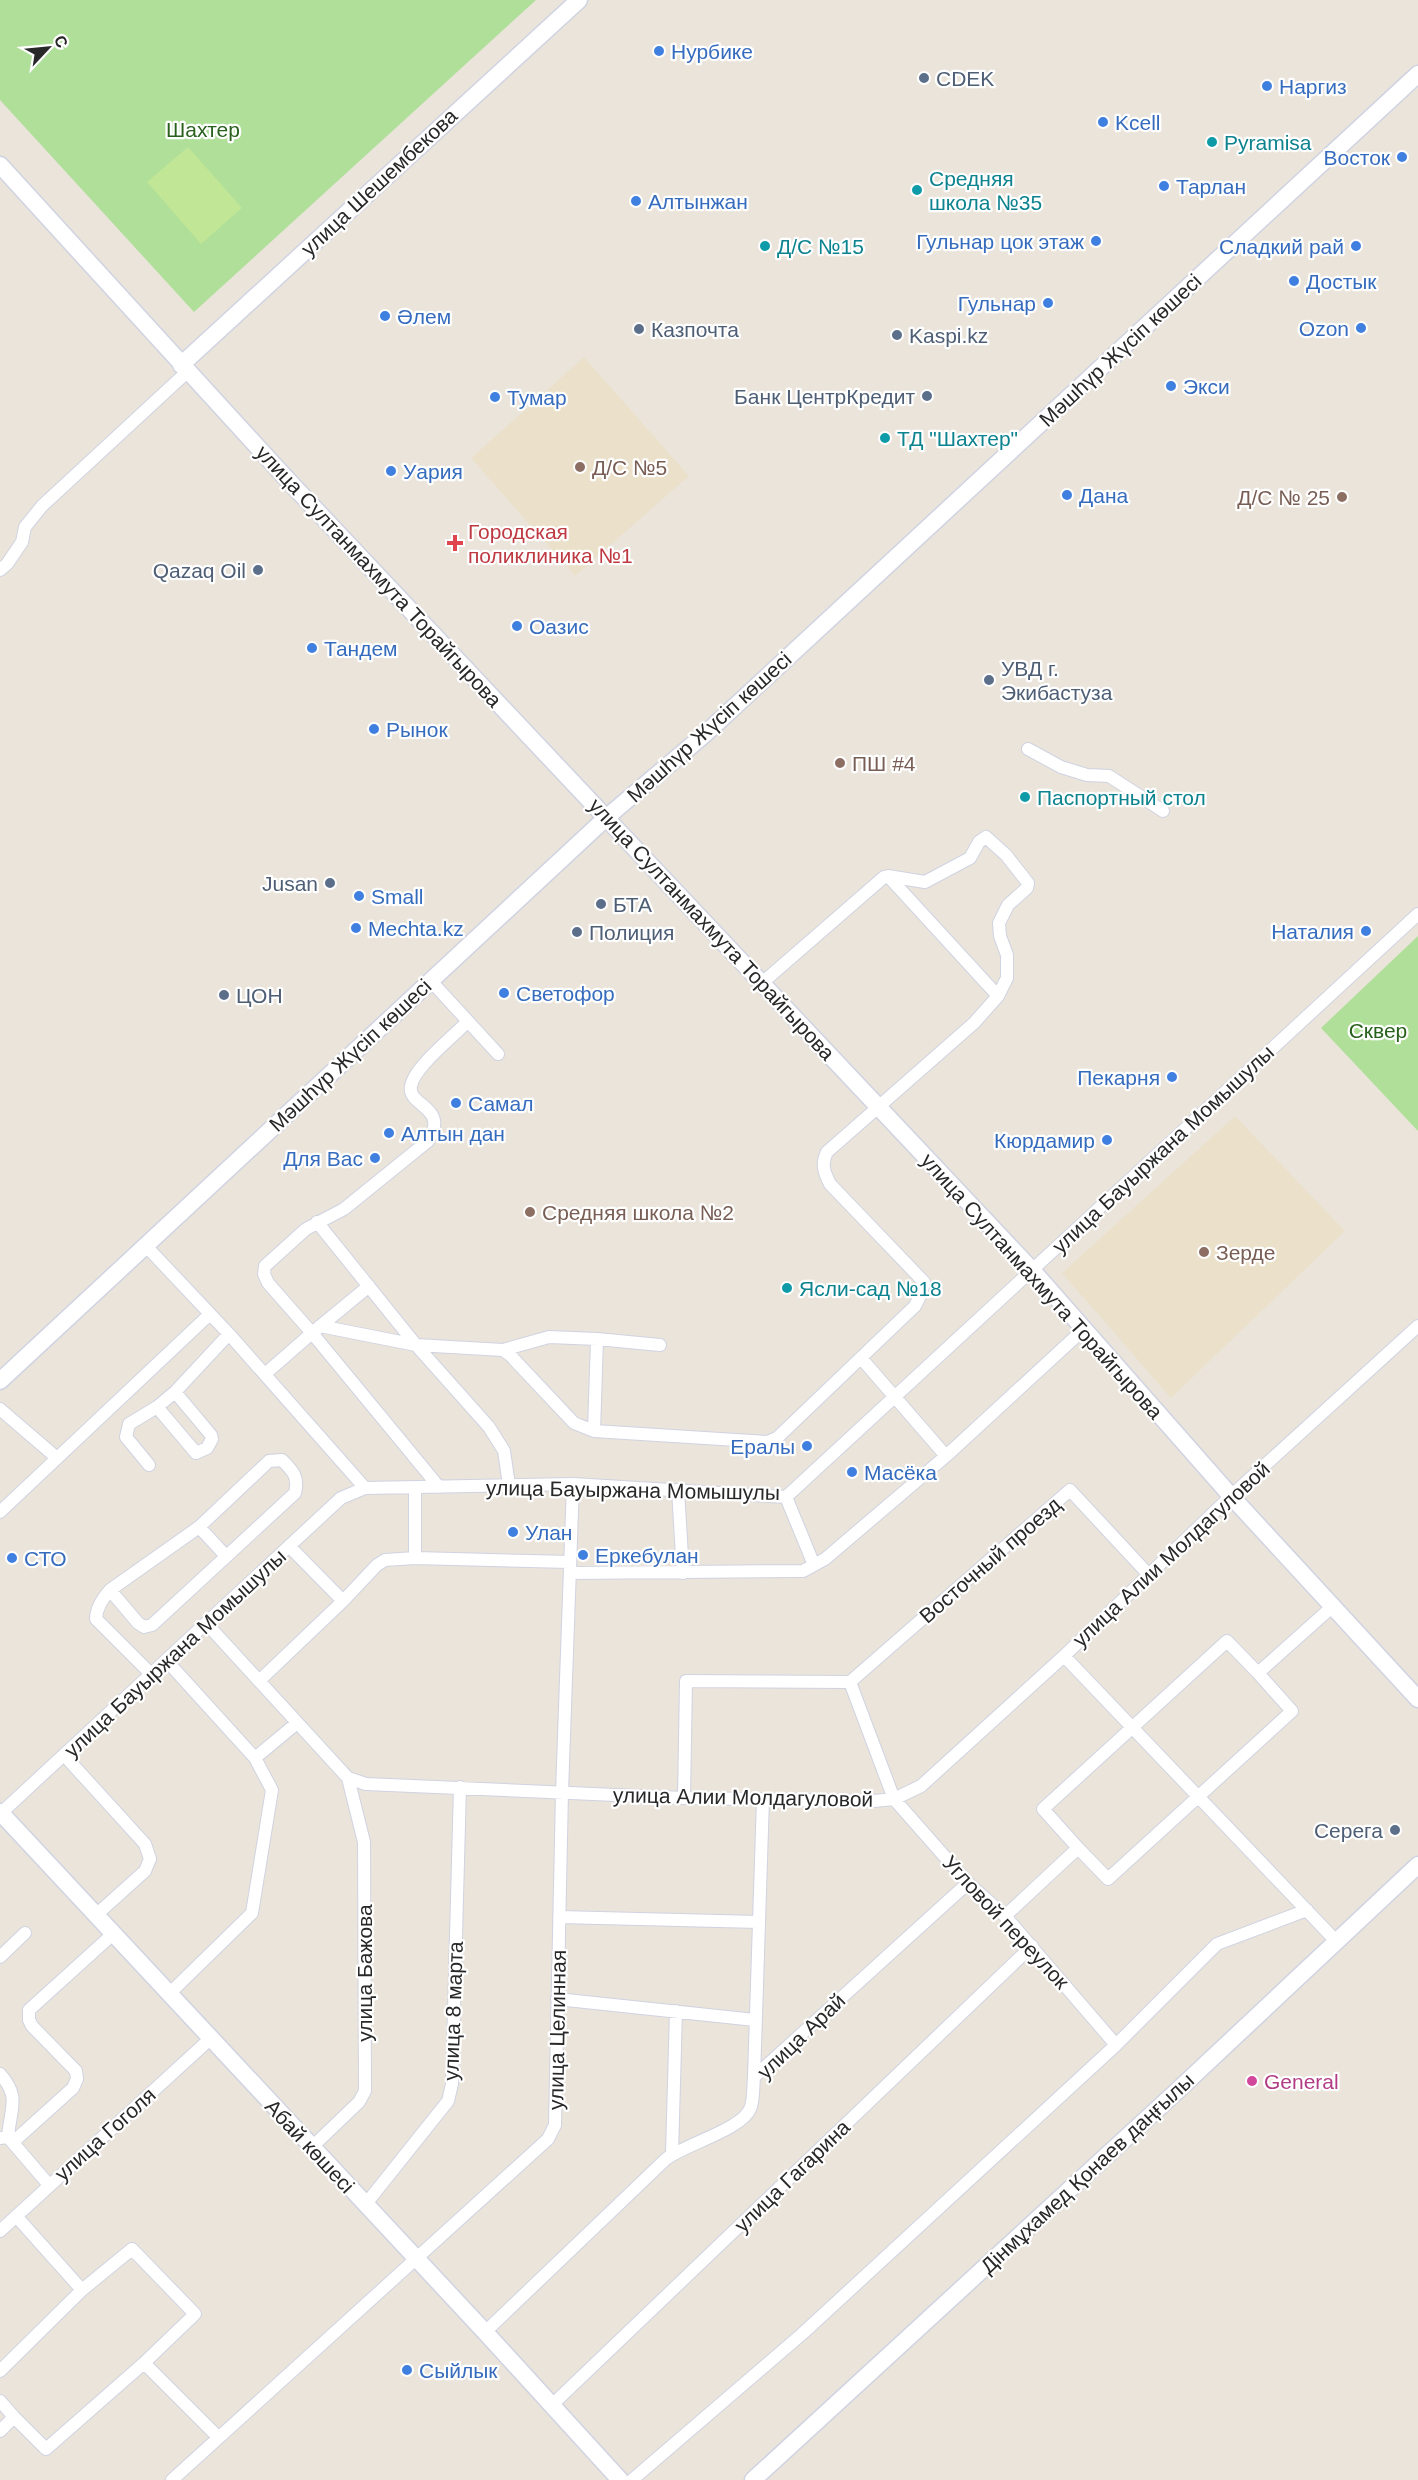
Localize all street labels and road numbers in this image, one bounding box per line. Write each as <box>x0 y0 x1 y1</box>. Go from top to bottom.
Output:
street label: улица Шешембекова <box>296 104 462 260</box>
street label: Мәшһүр Жүсіп көшесі <box>1034 269 1206 431</box>
street label: улица Султанмахмута Торайгырова <box>252 441 507 712</box>
street label: Мәшһүр Жүсіп көшесі <box>622 647 796 807</box>
street label: улица Султанмахмута Торайгырова <box>585 794 840 1065</box>
street label: Мәшһүр Жүсіп көшесі <box>264 974 436 1136</box>
street label: улица Бауыржана Момышулы <box>1048 1040 1278 1258</box>
street label: улица Султанмахмута Торайгырова <box>917 1149 1168 1424</box>
street label: улица Алии Молдагуловой <box>1068 1457 1274 1651</box>
street label: улица Бауыржана Момышулы <box>486 1476 780 1504</box>
street label: Восточный проезд <box>915 1492 1065 1628</box>
street label: улица Бауыржана Момышулы <box>60 1544 290 1762</box>
street label: улица Алии Молдагуловой <box>613 1783 873 1811</box>
street label: Угловой переулок <box>938 1851 1074 1994</box>
street label: улица Бажова <box>353 1904 376 2042</box>
street label: улица 8 марта <box>439 1941 467 2081</box>
street label: улица Целинная <box>544 1950 570 2110</box>
street label: улица Арай <box>752 1989 850 2083</box>
street label: Дінмұхамед Қонаев даңғылы <box>976 2068 1198 2278</box>
street label: улица Гоголя <box>50 2083 160 2185</box>
street label: Абай көшесі <box>261 2095 359 2197</box>
street label: улица Гагарина <box>730 2115 855 2237</box>

